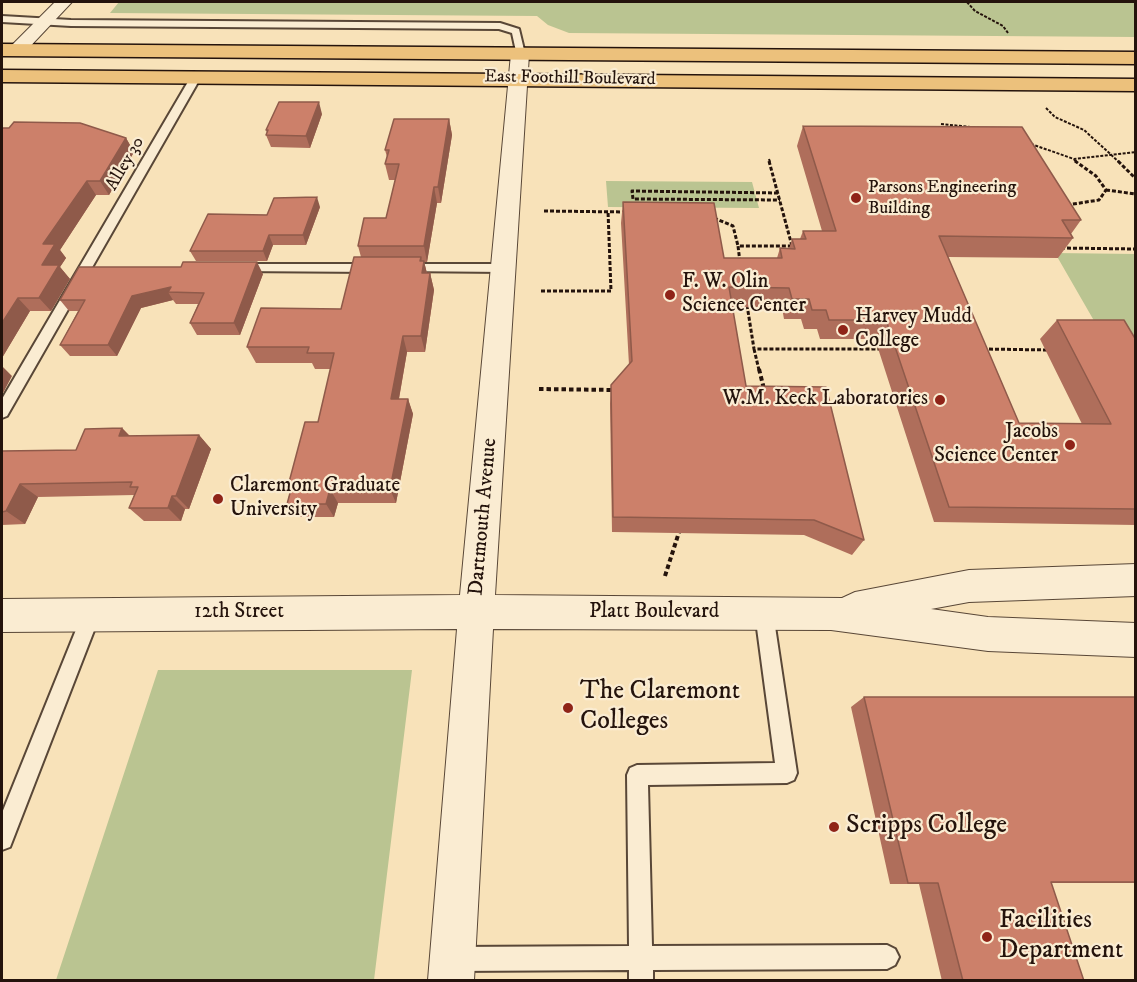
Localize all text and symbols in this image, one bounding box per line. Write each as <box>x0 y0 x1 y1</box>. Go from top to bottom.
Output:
street label: East Foothill Boulevard <box>484 67 656 91</box>
street label: Alley 30 <box>102 133 150 195</box>
place label: Parsons Engineering Building <box>868 177 1016 219</box>
marker: Parsons Engineering Building <box>849 191 863 205</box>
place label: F. W. Olin Science Center <box>682 270 806 320</box>
marker: F. W. Olin Science Center <box>663 288 677 302</box>
place label: Harvey Mudd College <box>855 305 972 355</box>
marker: Harvey Mudd College <box>836 323 850 337</box>
place label: W.M. Keck Laboratories <box>722 387 928 413</box>
marker: W.M. Keck Laboratories <box>933 393 947 407</box>
place label: Jacobs Science Center <box>934 420 1058 470</box>
street label: Dartmouth Avenue <box>465 437 503 597</box>
marker: Jacobs Science Center <box>1063 438 1077 452</box>
place label: Claremont Graduate University <box>230 474 400 524</box>
marker: Claremont Graduate University <box>211 492 225 506</box>
street label: 12th Street <box>194 600 284 626</box>
street label: Platt Boulevard <box>589 600 719 626</box>
place label: The Claremont Colleges <box>580 677 740 738</box>
marker: The Claremont Colleges <box>561 701 575 715</box>
place label: Scripps College <box>846 811 1007 843</box>
marker: Scripps College <box>827 820 841 834</box>
place label: Facilities Department <box>999 906 1123 968</box>
marker: Facilities Department <box>980 930 994 944</box>

